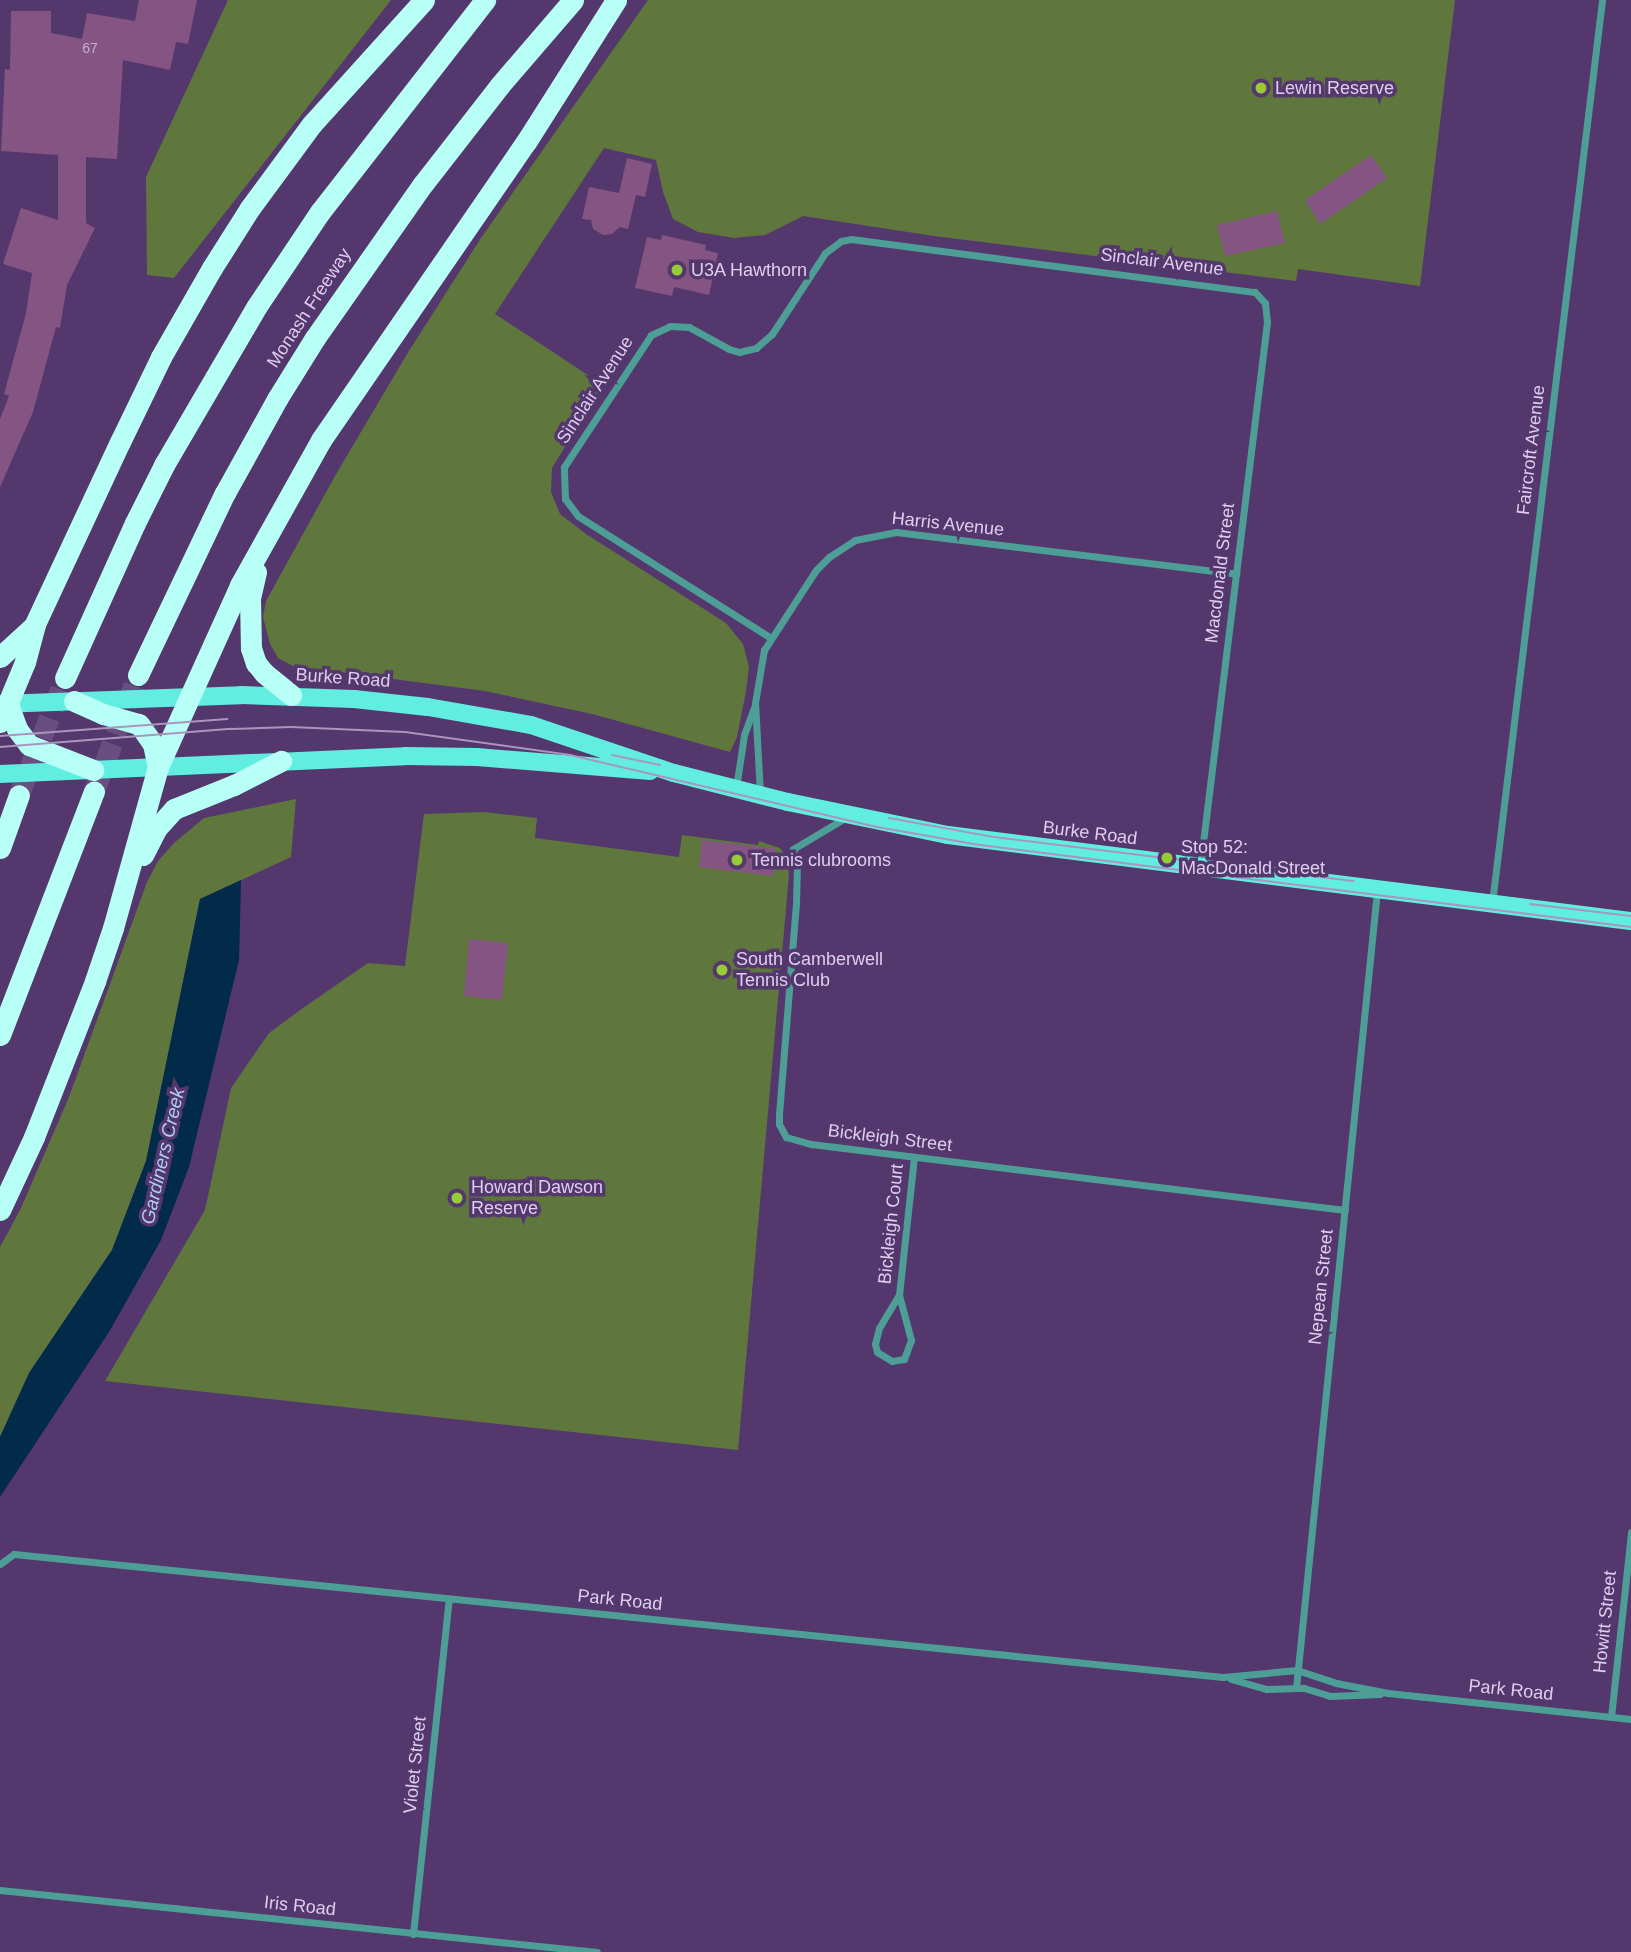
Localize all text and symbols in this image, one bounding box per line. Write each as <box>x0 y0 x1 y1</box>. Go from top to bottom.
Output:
house number: 67 <box>82 40 98 56</box>
place label: Lewin Reserve <box>1275 77 1394 99</box>
marker: Lewin Reserve <box>1253 80 1269 96</box>
street label: Monash Freeway <box>262 244 356 372</box>
street label: Sinclair Avenue <box>1099 244 1225 280</box>
place label: U3A Hawthorn <box>691 259 808 281</box>
marker: U3A Hawthorn <box>669 262 685 278</box>
street label: Sinclair Avenue <box>552 332 638 448</box>
street label: Faircroft Avenue <box>1512 383 1550 517</box>
street label: Macdonald Street <box>1201 502 1239 644</box>
street label: Harris Avenue <box>890 507 1006 541</box>
street label: Burke Road <box>295 664 391 692</box>
street label: Burke Road <box>1042 816 1138 850</box>
place label: Stop 52: MacDonald Street <box>1181 837 1325 880</box>
place label: Tennis clubrooms <box>751 849 891 871</box>
marker: Stop 52: MacDonald Street <box>1159 850 1175 866</box>
marker: Tennis clubrooms <box>729 852 745 868</box>
place label: South Camberwell Tennis Club <box>736 949 883 992</box>
marker: South Camberwell Tennis Club <box>714 962 730 978</box>
water label: Gardiners Creek <box>136 1086 190 1226</box>
street label: Bickleigh Street <box>827 1120 953 1156</box>
street label: Bickleigh Court <box>874 1163 908 1285</box>
place label: Howard Dawson Reserve <box>471 1177 603 1220</box>
marker: Howard Dawson Reserve <box>449 1190 465 1206</box>
street label: Nepean Street <box>1304 1228 1338 1346</box>
street label: Howitt Street <box>1589 1570 1621 1674</box>
street label: Park Road <box>577 1585 663 1615</box>
street label: Park Road <box>1468 1675 1554 1705</box>
street label: Violet Street <box>399 1715 431 1815</box>
street label: Iris Road <box>263 1891 337 1921</box>

